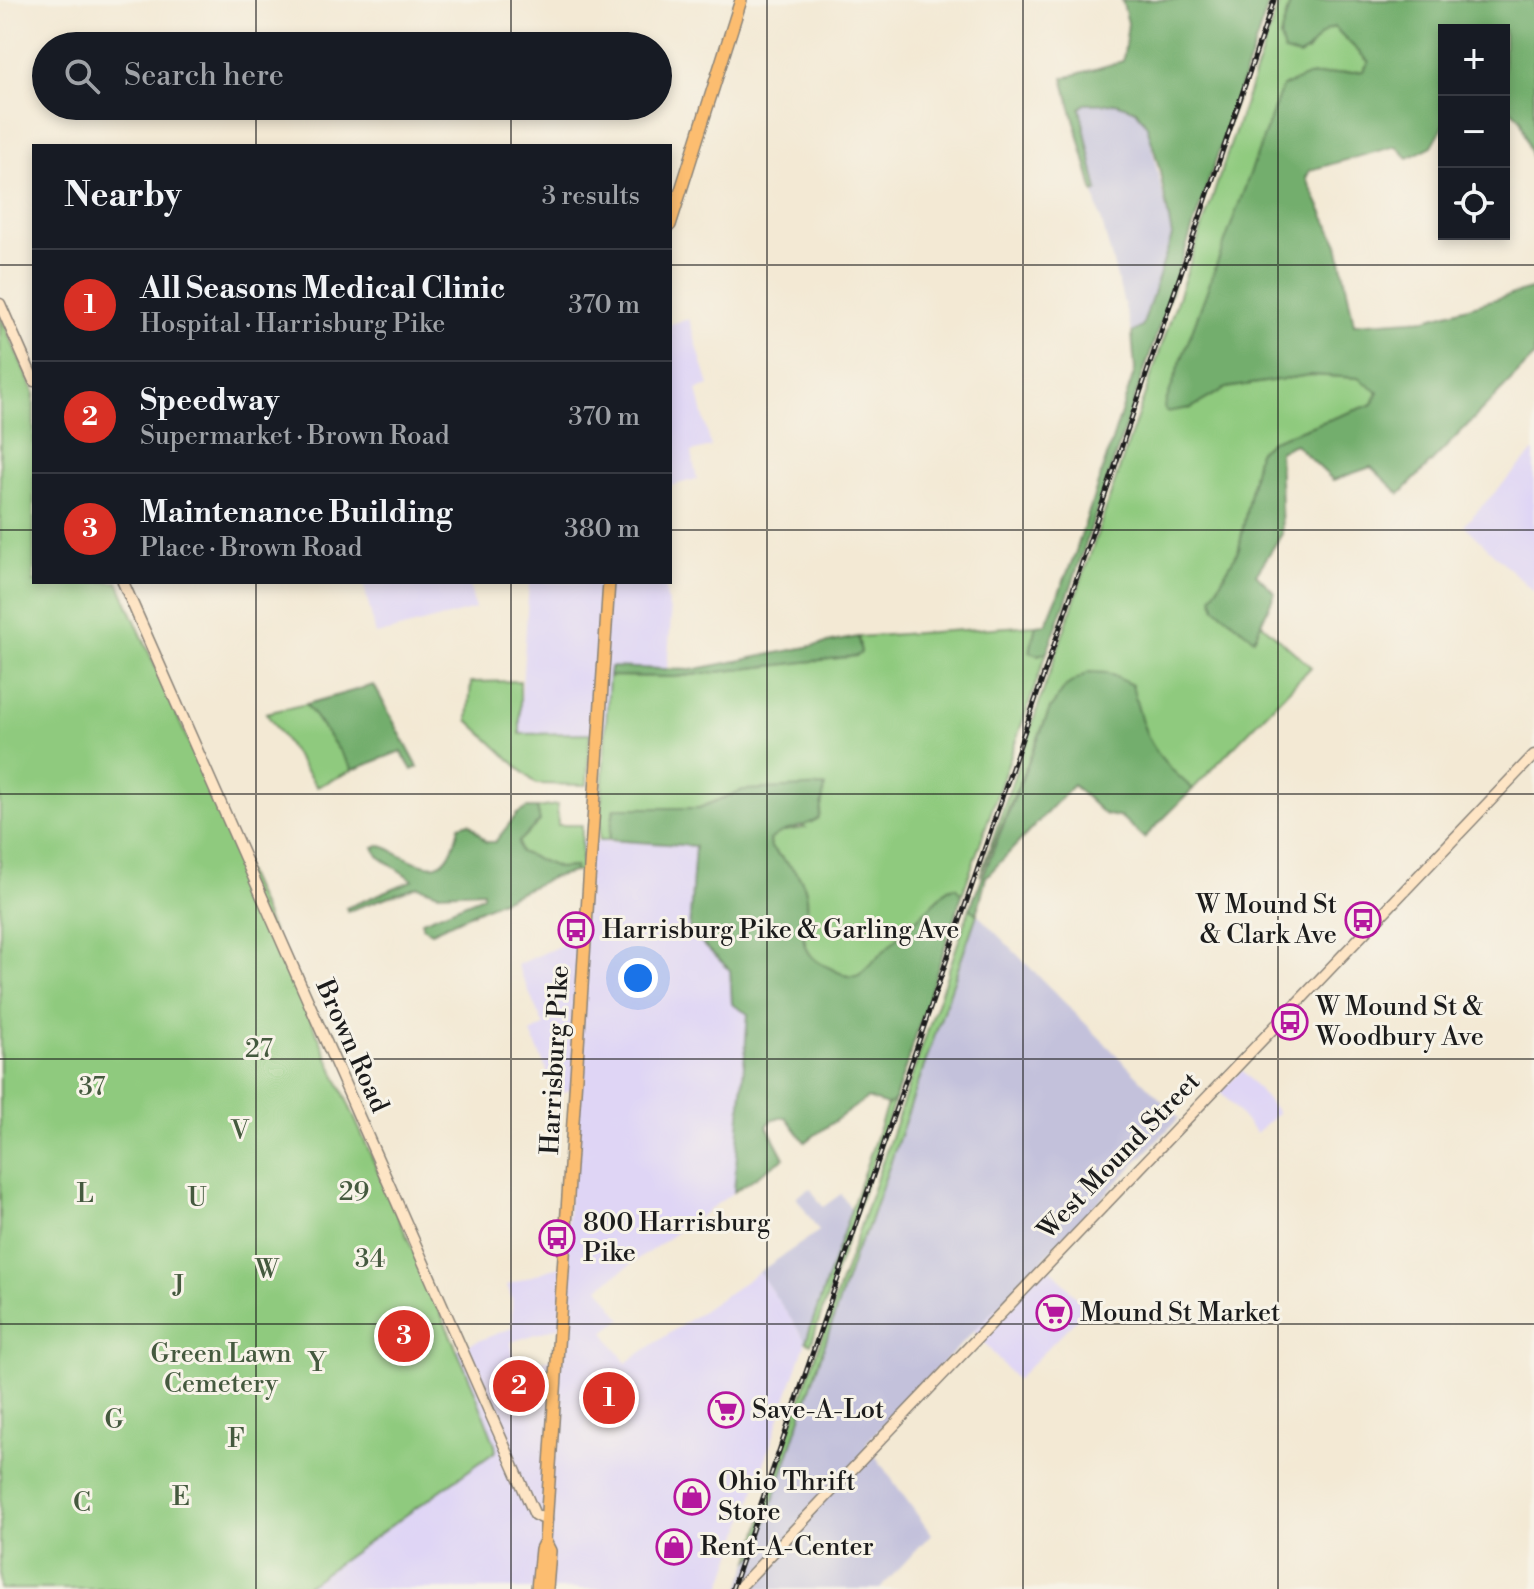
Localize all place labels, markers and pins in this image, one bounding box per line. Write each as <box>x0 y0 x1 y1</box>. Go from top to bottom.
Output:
place label: W Mound St & Clark Ave <box>1195 889 1337 951</box>
bus stop icon: W Mound St & Clark Ave <box>1344 901 1382 939</box>
bus stop icon: Harrisburg Pike & Garling Ave <box>557 911 595 949</box>
place label: Harrisburg Pike & Garling Ave <box>602 914 959 946</box>
place label: W Mound St & Woodbury Ave <box>1315 991 1484 1053</box>
bus stop icon: W Mound St & Woodbury Ave <box>1271 1003 1309 1041</box>
place label: 800 Harrisburg Pike <box>583 1207 771 1269</box>
bus stop icon: 800 Harrisburg Pike <box>538 1219 576 1257</box>
supermarket icon: Mound St Market <box>1035 1294 1073 1332</box>
place label: Mound St Market <box>1080 1297 1280 1329</box>
pin: 3 <box>378 1306 430 1366</box>
pin: 2 <box>493 1356 545 1416</box>
pin: 1 <box>583 1368 635 1428</box>
supermarket icon: Save-A-Lot <box>707 1391 745 1429</box>
place label: Save-A-Lot <box>752 1394 884 1426</box>
place label: Ohio Thrift Store <box>718 1466 856 1528</box>
shop icon: Ohio Thrift Store <box>673 1478 711 1516</box>
shop icon: Rent-A-Center <box>655 1528 693 1566</box>
place label: Rent-A-Center <box>700 1531 874 1563</box>

